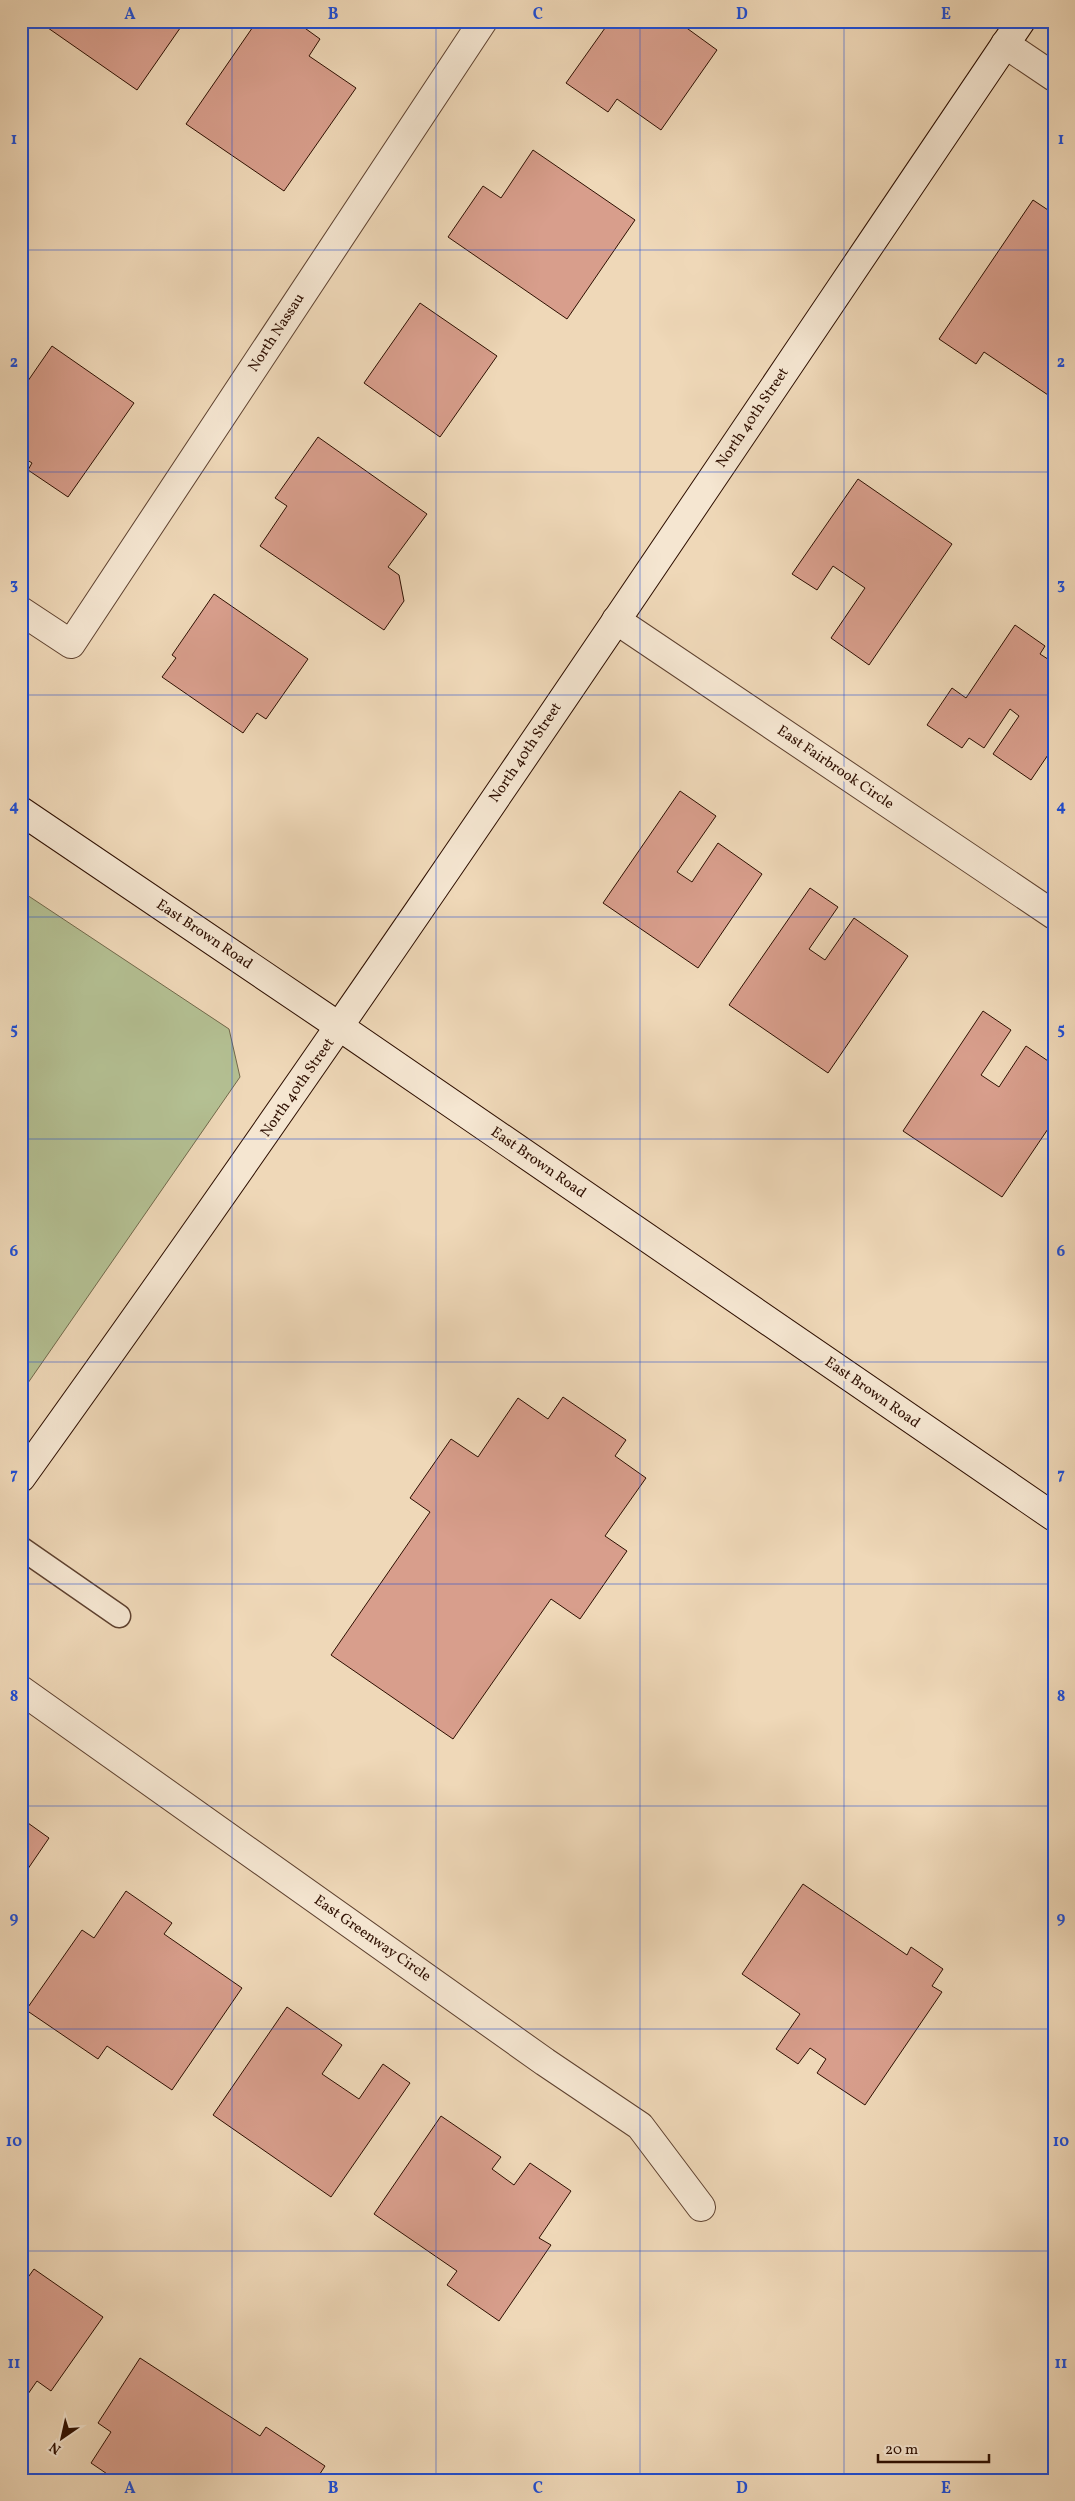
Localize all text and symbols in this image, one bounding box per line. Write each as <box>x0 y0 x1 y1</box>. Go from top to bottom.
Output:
text: A <box>124 4 136 26</box>
text: B <box>328 4 339 26</box>
text: C <box>533 4 543 26</box>
text: D <box>736 4 748 26</box>
text: E <box>941 4 951 26</box>
text: 1 <box>11 129 17 151</box>
text: 1 <box>1058 129 1064 151</box>
street label: North Nassau <box>244 290 310 376</box>
text: 2 <box>10 352 18 374</box>
text: 2 <box>1057 352 1065 374</box>
street label: North 40th Street <box>712 364 794 472</box>
text: 3 <box>10 574 18 596</box>
text: 3 <box>1057 574 1065 596</box>
street label: North 40th Street <box>485 699 567 807</box>
street label: East Fairbrook Circle <box>772 721 898 815</box>
text: 4 <box>9 796 19 818</box>
text: 4 <box>1056 796 1066 818</box>
street label: East Brown Road <box>152 895 256 975</box>
text: 5 <box>10 1019 18 1041</box>
text: 5 <box>1057 1019 1065 1041</box>
street label: North 40th Street <box>256 1034 340 1142</box>
street label: East Brown Road <box>486 1122 590 1204</box>
text: 6 <box>10 1241 19 1263</box>
text: 6 <box>1057 1241 1066 1263</box>
street label: East Brown Road <box>820 1352 924 1434</box>
text: 7 <box>10 1464 18 1486</box>
text: 7 <box>1057 1464 1065 1486</box>
text: 8 <box>10 1686 18 1708</box>
text: 8 <box>1057 1686 1065 1708</box>
street label: East Greenway Circle <box>309 1891 435 1987</box>
text: 9 <box>10 1908 19 1930</box>
text: 9 <box>1057 1908 1066 1930</box>
text: 10 <box>6 2131 22 2153</box>
text: 10 <box>1053 2131 1069 2153</box>
text: 11 <box>8 2353 20 2375</box>
text: 11 <box>1055 2353 1067 2375</box>
north arrow <box>38 2414 88 2464</box>
scale bar <box>878 2431 989 2463</box>
text: N <box>46 2437 65 2458</box>
text: 20 m <box>885 2440 918 2461</box>
text: A <box>124 2478 136 2500</box>
text: B <box>328 2478 339 2500</box>
text: C <box>533 2478 543 2500</box>
text: D <box>736 2478 748 2500</box>
text: E <box>941 2478 951 2500</box>

